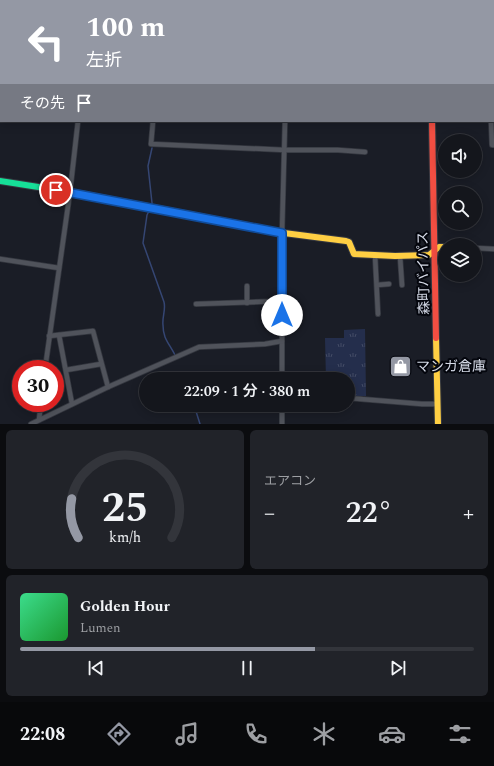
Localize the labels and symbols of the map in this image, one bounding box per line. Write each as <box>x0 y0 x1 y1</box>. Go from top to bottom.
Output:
pin <box>39 173 73 207</box>
street label: 森町バイパス <box>412 231 435 315</box>
position arrow <box>261 294 303 336</box>
shop icon: マンガ倉庫 <box>388 353 414 379</box>
place label: マンガ倉庫 <box>416 356 486 377</box>
speed limit sign: 30 <box>12 360 64 412</box>

